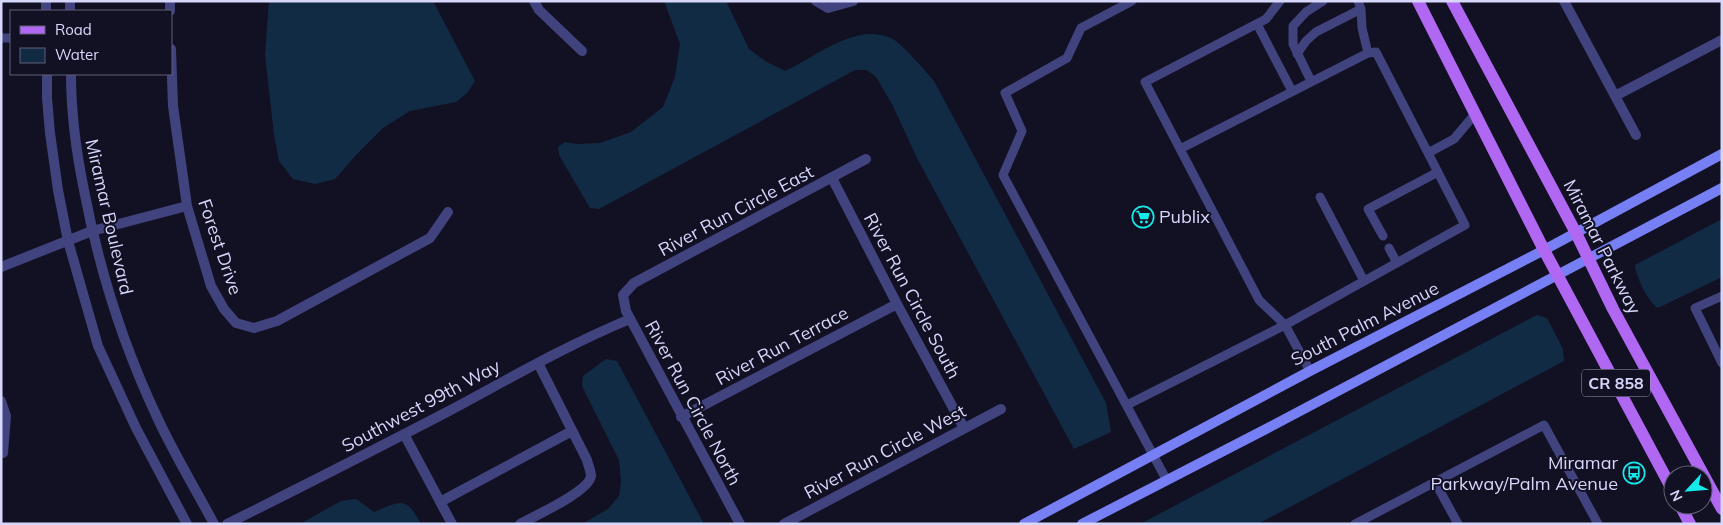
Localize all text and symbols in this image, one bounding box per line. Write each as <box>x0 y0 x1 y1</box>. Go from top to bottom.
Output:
legend <box>10 10 172 75</box>
text: Road <box>55 20 92 39</box>
text: Water <box>55 45 99 64</box>
street label: Miramar Boulevard <box>80 137 139 297</box>
street label: River Run Circle East <box>654 160 817 261</box>
street label: Miramar Parkway <box>1559 176 1647 318</box>
street label: Forest Drive <box>193 196 248 298</box>
supermarket icon: Publix <box>1131 205 1155 229</box>
place label: Publix <box>1159 205 1210 228</box>
street label: River Run Circle South <box>859 209 966 383</box>
street label: South Palm Avenue <box>1287 276 1443 371</box>
street label: River Run Terrace <box>712 301 852 390</box>
street label: River Run Circle North <box>640 316 747 489</box>
street label: Southwest 99th Way <box>338 354 504 457</box>
road number: CR 858 <box>1582 369 1650 396</box>
street label: River Run Circle West <box>800 399 970 504</box>
place label: Miramar Parkway/Palm Avenue <box>1430 451 1618 495</box>
bus stop icon: Miramar Parkway/Palm Avenue <box>1622 461 1646 485</box>
north arrow <box>1663 465 1713 515</box>
text: N <box>1666 487 1687 504</box>

